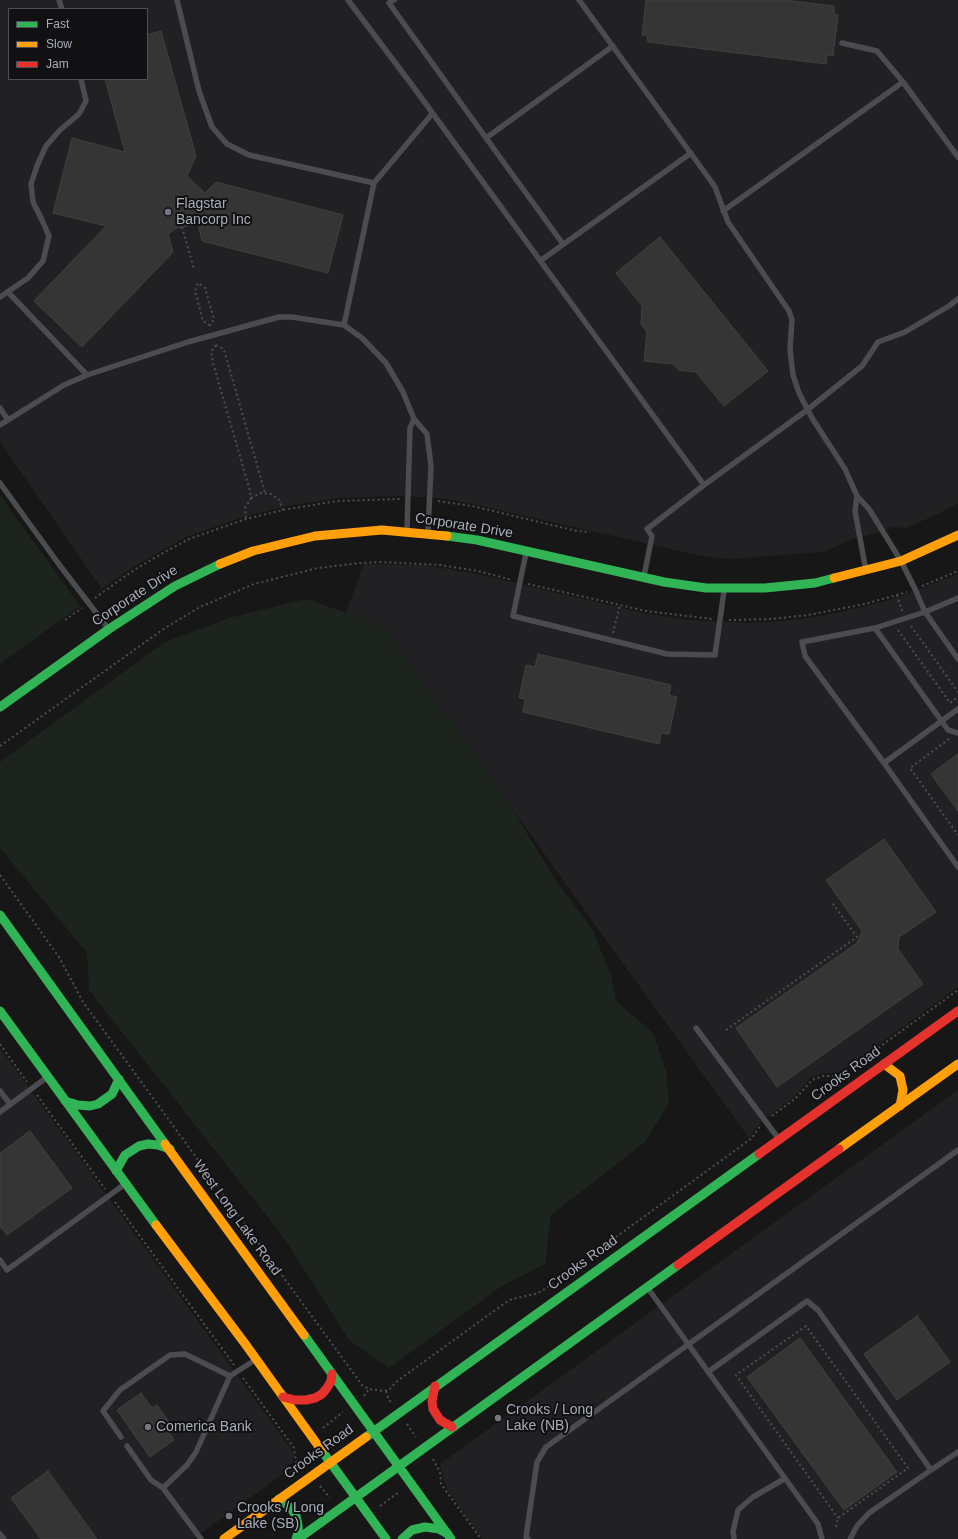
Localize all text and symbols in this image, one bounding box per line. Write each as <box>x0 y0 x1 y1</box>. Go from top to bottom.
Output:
legend <box>8 8 148 80</box>
text: Fast <box>46 17 69 31</box>
text: Slow <box>46 37 72 51</box>
text: Jam <box>46 57 69 71</box>
place label: Flagstar Bancorp Inc <box>176 196 251 228</box>
marker: Flagstar Bancorp Inc <box>163 207 173 217</box>
street label: Corporate Drive <box>414 510 514 542</box>
street label: Corporate Drive <box>89 562 181 630</box>
street label: Crooks Road <box>808 1043 884 1105</box>
street label: West Long Lake Road <box>190 1157 284 1279</box>
street label: Crooks Road <box>545 1232 621 1294</box>
place label: Crooks / Long Lake (NB) <box>506 1402 593 1434</box>
marker: Crooks / Long Lake (NB) <box>493 1413 503 1423</box>
place label: Comerica Bank <box>156 1419 252 1435</box>
street label: Crooks Road <box>281 1421 357 1483</box>
marker: Comerica Bank <box>143 1422 153 1432</box>
place label: Crooks / Long Lake (SB) <box>237 1500 324 1532</box>
marker: Crooks / Long Lake (SB) <box>224 1511 234 1521</box>

